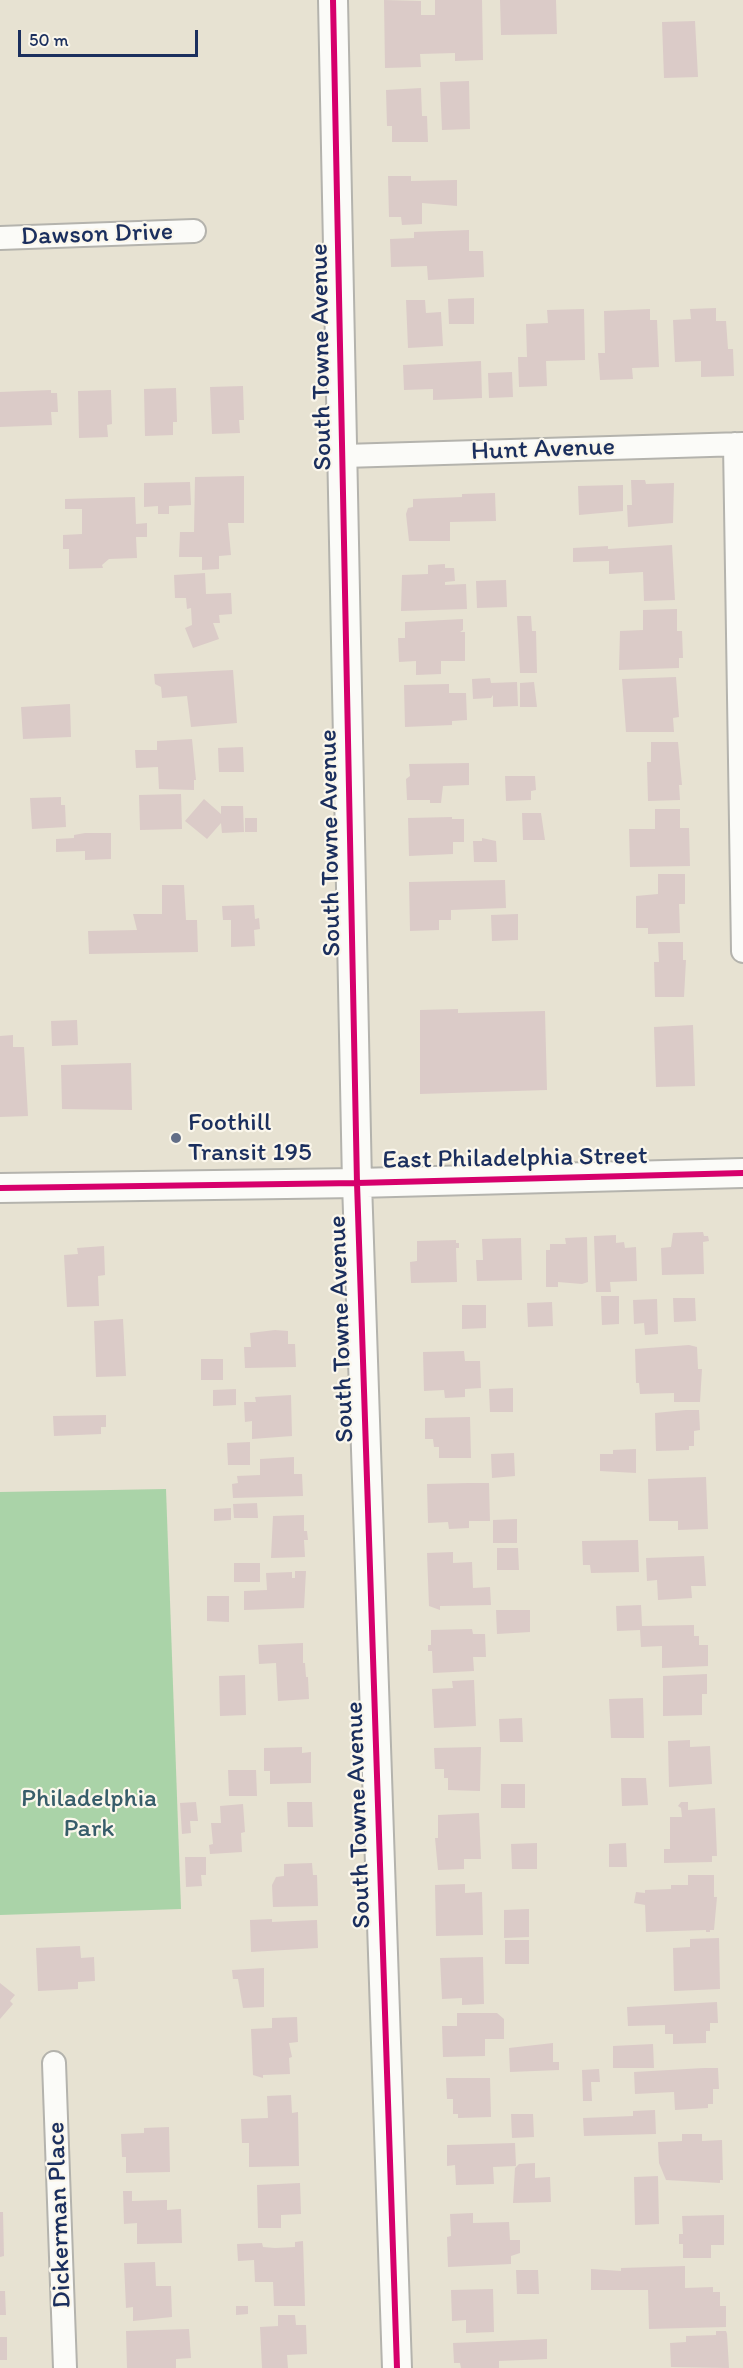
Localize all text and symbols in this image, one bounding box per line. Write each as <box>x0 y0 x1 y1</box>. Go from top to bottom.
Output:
scale bar <box>21 18 201 56</box>
text: 50 m <box>29 29 69 51</box>
street label: Dawson Drive <box>20 217 174 253</box>
street label: South Towne Avenue <box>304 243 340 471</box>
street label: Hunt Avenue <box>471 432 615 468</box>
street label: South Towne Avenue <box>313 729 349 957</box>
place label: Foothill Transit 195 <box>188 1107 312 1168</box>
marker: Foothill Transit 195 <box>169 1131 183 1145</box>
street label: East Philadelphia Street <box>382 1141 648 1177</box>
street label: South Towne Avenue <box>322 1215 362 1443</box>
street label: South Towne Avenue <box>339 1701 379 1929</box>
park label: Philadelphia Park <box>21 1783 157 1844</box>
street label: Dickerman Place <box>41 2121 79 2309</box>

